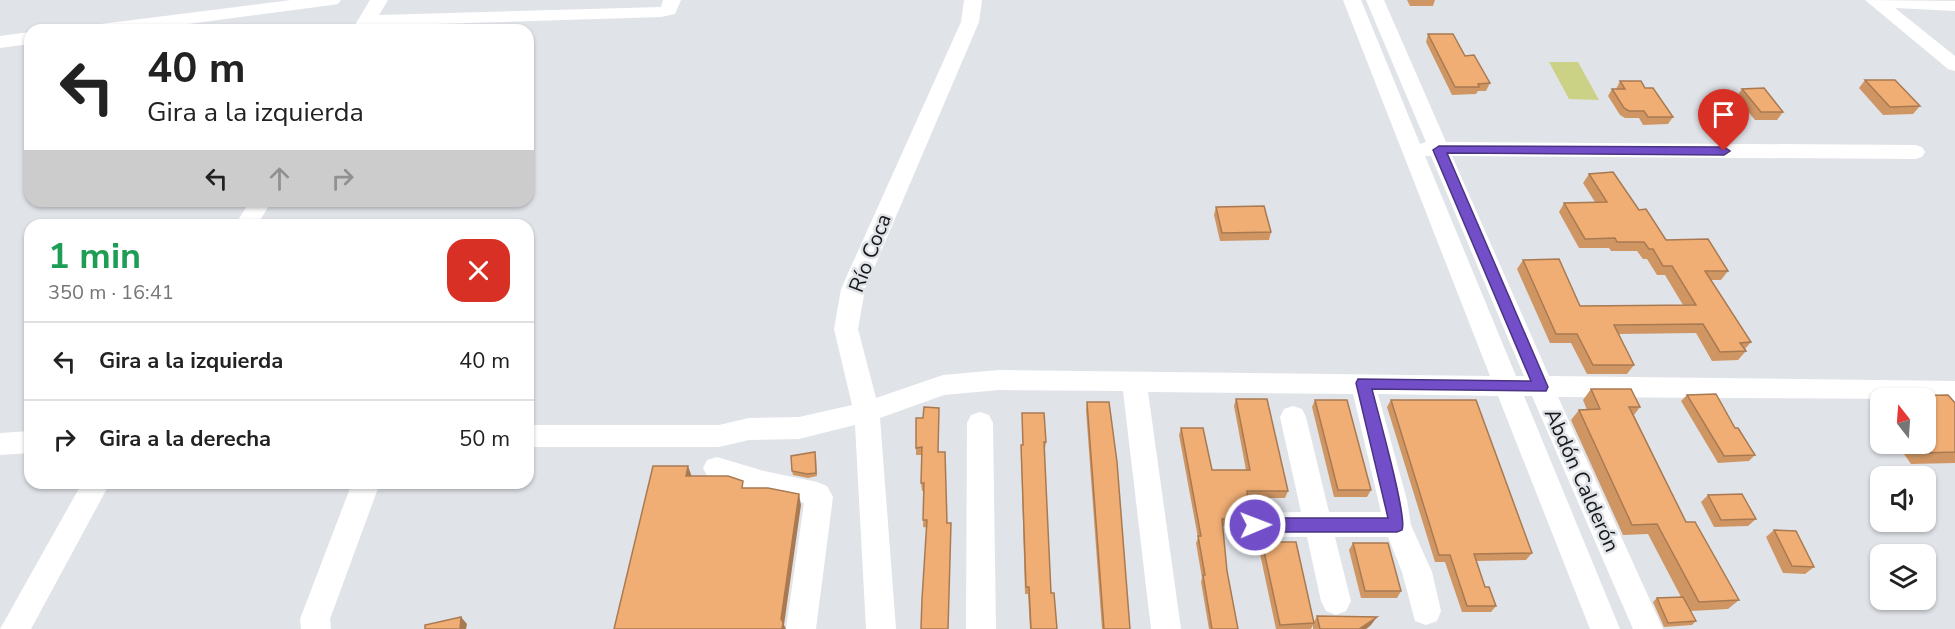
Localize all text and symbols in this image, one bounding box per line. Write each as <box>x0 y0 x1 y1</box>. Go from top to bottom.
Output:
text: 40 m <box>147 40 246 97</box>
icon: left <box>48 48 126 126</box>
pin <box>1698 89 1749 151</box>
text: Gira a la izquierda <box>147 94 364 131</box>
icon: arrive <box>1707 98 1740 131</box>
icon: left <box>200 162 233 195</box>
icon: ahead <box>263 162 296 195</box>
icon: right <box>326 162 359 195</box>
street label: Río Coca <box>842 210 898 296</box>
text: 1 min <box>48 232 141 281</box>
button: close <box>447 239 510 302</box>
text: 350 m · 16:41 <box>48 279 174 306</box>
icon: left <box>48 345 81 378</box>
text: Gira a la izquierda <box>99 346 283 376</box>
text: 40 m <box>459 346 510 376</box>
north arrow <box>1870 388 1936 454</box>
map controls <box>1870 388 1936 610</box>
street label: Abdón Calderón <box>1538 404 1626 556</box>
icon: right <box>48 423 81 456</box>
text: Gira a la derecha <box>99 424 271 454</box>
text: 50 m <box>459 424 510 454</box>
button: sound <box>1870 466 1936 532</box>
position arrow <box>1223 493 1287 557</box>
button: layers <box>1870 544 1936 610</box>

